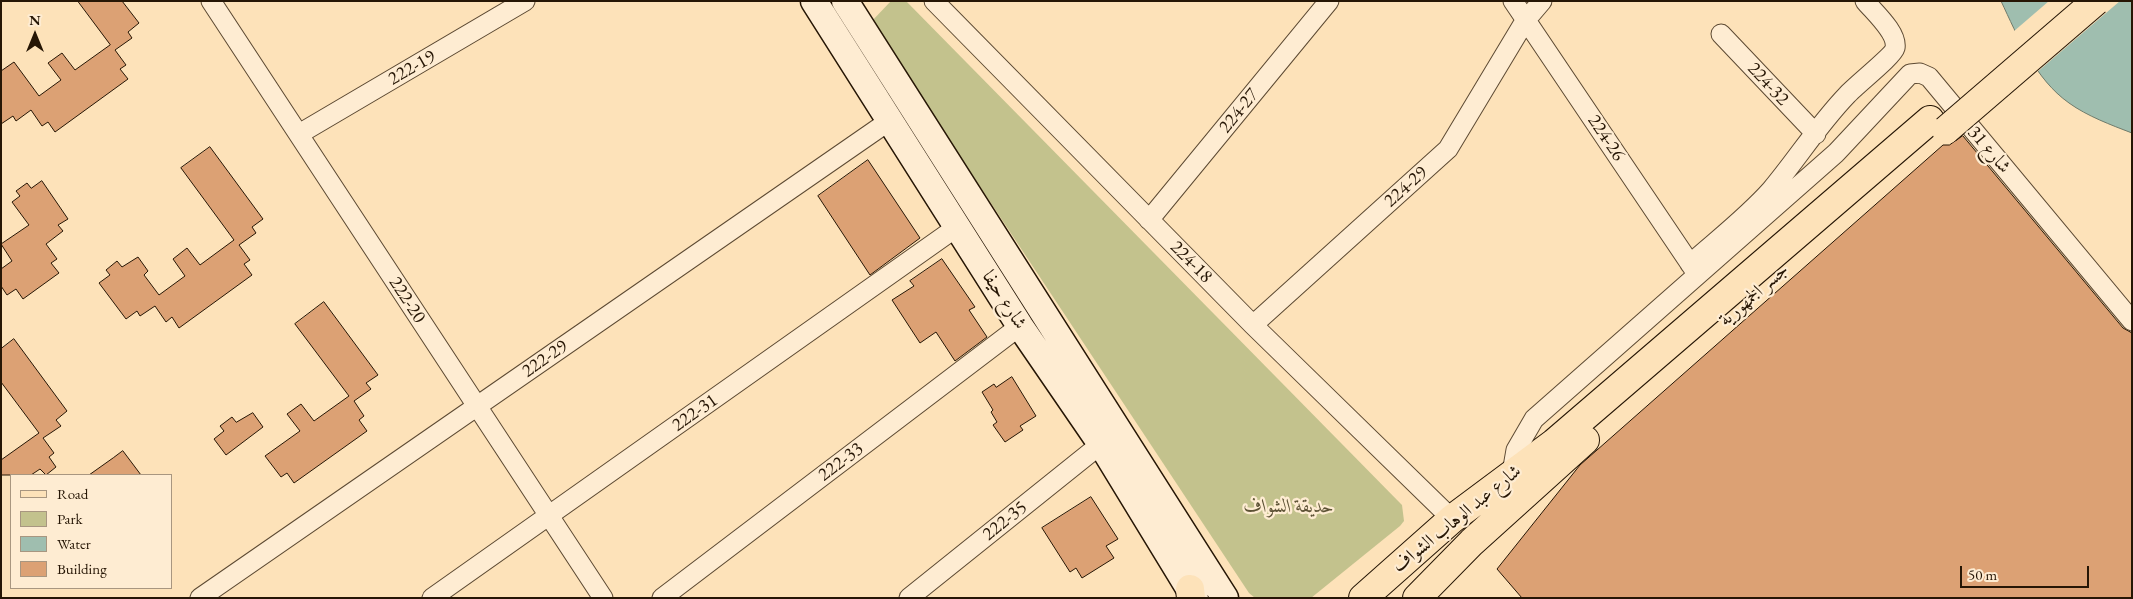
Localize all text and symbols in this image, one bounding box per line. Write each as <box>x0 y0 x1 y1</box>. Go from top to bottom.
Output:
north arrow <box>10 10 60 60</box>
text: N <box>29 11 41 29</box>
street label: 222-19 <box>384 45 440 91</box>
street label: 224-32 <box>1742 58 1794 110</box>
street label: 224-27 <box>1214 84 1264 138</box>
street label: 224-26 <box>1582 111 1630 165</box>
street label: شارع 31 <box>1963 122 2015 178</box>
street label: 224-29 <box>1379 162 1433 212</box>
street label: 224-18 <box>1165 236 1217 288</box>
street label: جسر الجمهورية <box>1714 258 1794 332</box>
street label: شارع حيفا <box>977 266 1031 334</box>
street label: 222-20 <box>384 272 430 328</box>
street label: 222-29 <box>518 335 572 383</box>
street label: 222-31 <box>668 389 722 437</box>
street label: 222-33 <box>814 438 868 486</box>
street label: شارع عبد الوهاب الشواف <box>1388 460 1526 578</box>
legend <box>10 474 172 589</box>
text: Road <box>57 484 88 503</box>
street label: 222-35 <box>978 496 1032 546</box>
park label: حديقة الشواف <box>1244 496 1334 518</box>
text: Park <box>57 509 83 528</box>
text: Water <box>57 534 91 553</box>
scale bar <box>1963 556 2092 588</box>
text: Building <box>57 559 107 578</box>
text: 50 m <box>1968 565 1997 584</box>

